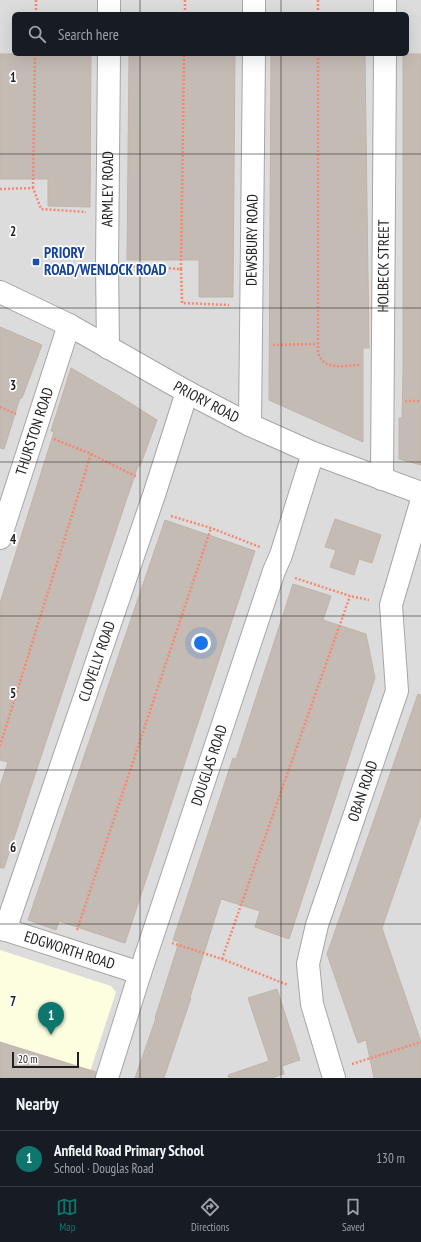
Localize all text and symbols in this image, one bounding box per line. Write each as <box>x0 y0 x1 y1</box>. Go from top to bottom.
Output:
search box <box>12 12 409 56</box>
icon: search <box>26 23 48 45</box>
text: Search here <box>58 25 119 44</box>
text: 1 <box>10 69 16 86</box>
street label: ARMLEY ROAD <box>97 151 117 227</box>
street label: DEWSBURY ROAD <box>242 194 261 286</box>
street label: HOLBECK STREET <box>373 219 393 313</box>
text: 2 <box>10 223 16 240</box>
place label: PRIORY ROAD/WENLOCK ROAD <box>44 243 167 279</box>
marker: PRIORY ROAD/WENLOCK ROAD <box>31 257 41 267</box>
street label: PRIORY ROAD <box>170 376 243 427</box>
text: 3 <box>10 377 16 394</box>
street label: THURSTON ROAD <box>11 385 57 478</box>
text: 4 <box>10 531 17 548</box>
street label: CLOVELLY ROAD <box>74 618 119 704</box>
your location <box>191 633 211 653</box>
text: 5 <box>10 685 16 702</box>
street label: DOUGLAS ROAD <box>186 722 231 808</box>
street label: OBAN ROAD <box>343 758 382 824</box>
text: 6 <box>10 839 16 856</box>
street label: EDGWORTH ROAD <box>22 926 117 973</box>
text: 7 <box>10 993 16 1010</box>
pin: 1 <box>38 1002 64 1035</box>
scale bar <box>12 1050 79 1069</box>
text: 20 m <box>18 1052 37 1066</box>
text: Nearby <box>16 1093 59 1115</box>
text: Anfield Road Primary School <box>54 1141 204 1160</box>
text: 1 <box>26 1150 32 1167</box>
text: 130 m <box>376 1150 405 1167</box>
text: School · Douglas Road <box>54 1160 154 1177</box>
tab: Map <box>56 1196 78 1234</box>
tab: Directions <box>191 1196 229 1234</box>
tab: Saved <box>342 1196 365 1234</box>

